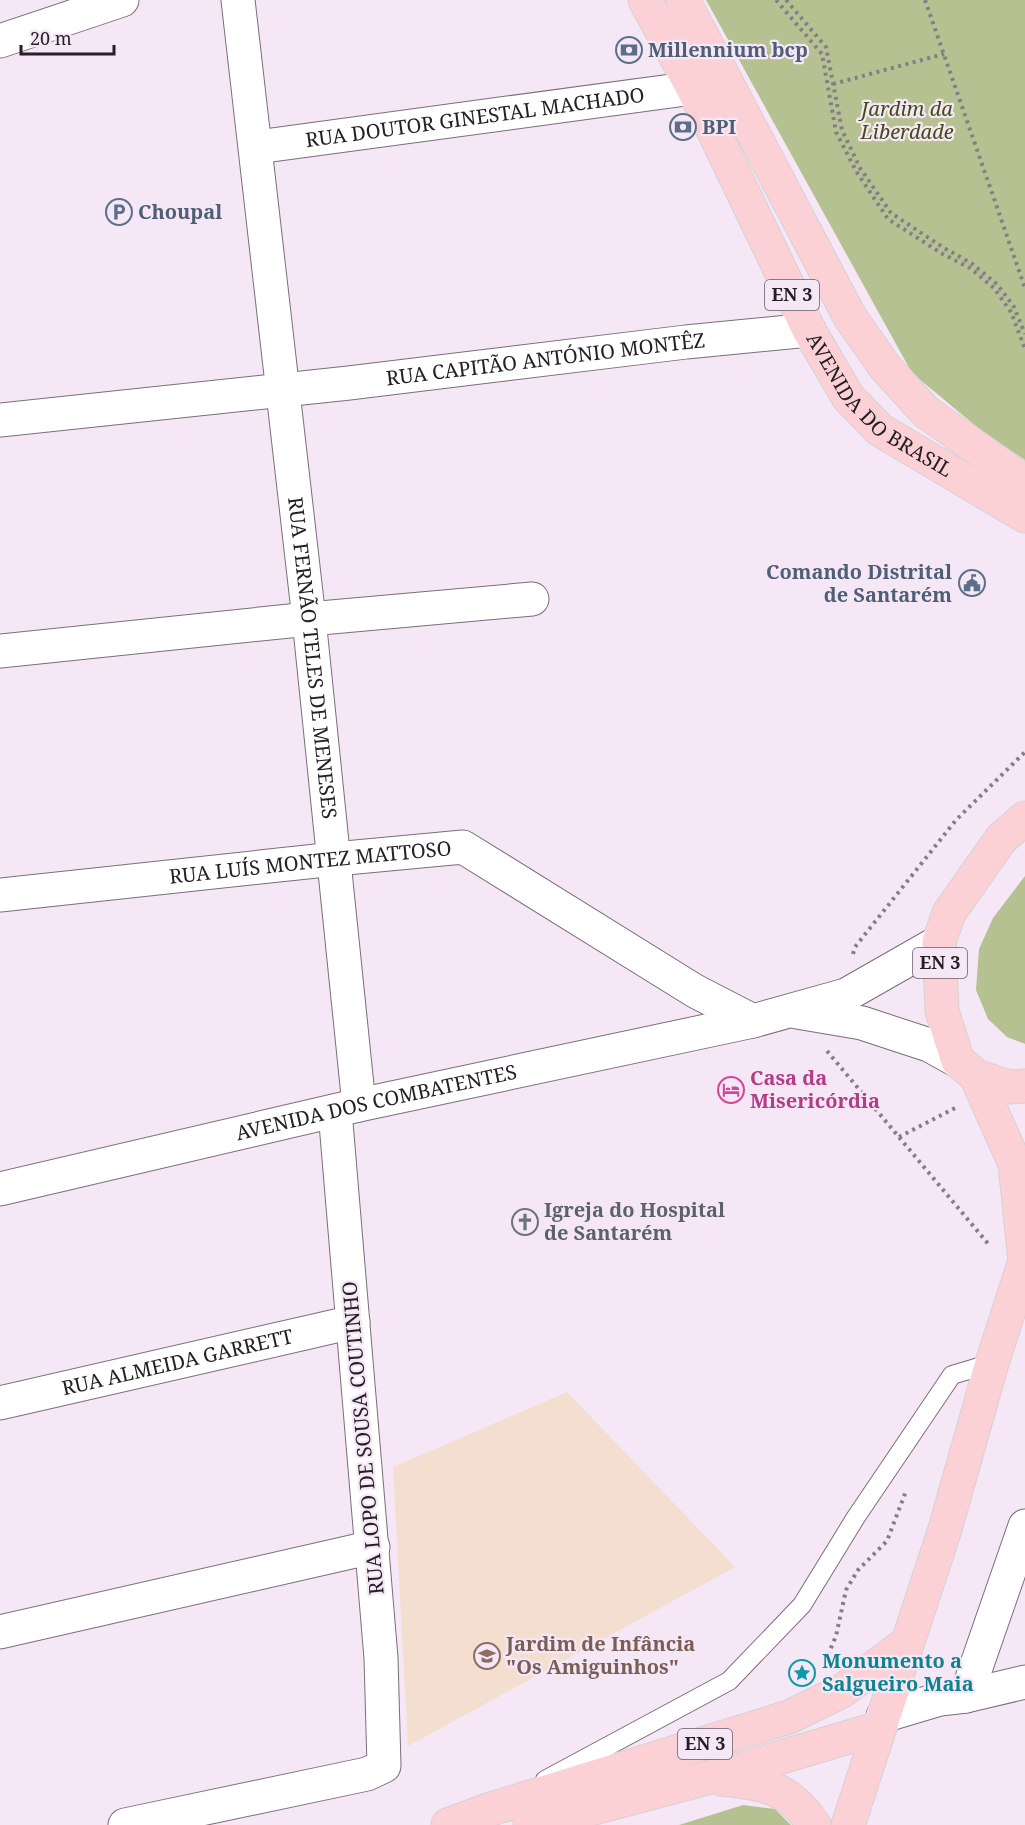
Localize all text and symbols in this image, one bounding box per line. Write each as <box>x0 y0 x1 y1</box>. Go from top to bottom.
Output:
scale bar <box>21 18 114 56</box>
text: 20 m <box>30 26 72 50</box>
bank icon: Millennium bcp <box>614 35 644 65</box>
place label: Millennium bcp <box>648 36 808 63</box>
street label: RUA DOUTOR GINESTAL MACHADO <box>304 81 646 153</box>
park label: Jardim da Liberdade <box>857 95 954 145</box>
bank icon: BPI <box>668 112 698 142</box>
place label: BPI <box>702 113 736 140</box>
parking icon: Choupal <box>104 197 134 227</box>
place label: Choupal <box>138 198 222 225</box>
road number: EN 3 <box>765 280 819 310</box>
street label: RUA CAPITÃO ANTÓNIO MONTÊZ <box>385 326 706 391</box>
street label: AVENIDA DO BRASIL <box>800 328 958 483</box>
street label: RUA FERNÃO TELES DE MENESES <box>282 495 343 820</box>
place label: Comando Distrital de Santarém <box>766 558 952 608</box>
public building icon: Comando Distrital de Santarém <box>957 568 987 598</box>
street label: RUA LUÍS MONTEZ MATTOSO <box>168 834 453 890</box>
road number: EN 3 <box>913 948 967 978</box>
street label: AVENIDA DOS COMBATENTES <box>233 1058 519 1146</box>
place label: Casa da Misericórdia <box>750 1064 880 1114</box>
hotel icon: Casa da Misericórdia <box>716 1075 746 1105</box>
place label: Igreja do Hospital de Santarém <box>544 1196 725 1246</box>
church icon: Igreja do Hospital de Santarém <box>510 1207 540 1237</box>
street label: RUA LOPO DE SOUSA COUTINHO <box>335 1280 390 1596</box>
street label: RUA ALMEIDA GARRETT <box>59 1322 296 1401</box>
place label: Jardim de Infância "Os Amiguinhos" <box>505 1630 695 1680</box>
school or university icon: Jardim de Infância "Os Amiguinhos" <box>472 1641 502 1671</box>
place label: Monumento a Salgueiro Maia <box>822 1647 974 1697</box>
place icon: Monumento a Salgueiro Maia <box>787 1658 817 1688</box>
road number: EN 3 <box>678 1729 732 1759</box>

